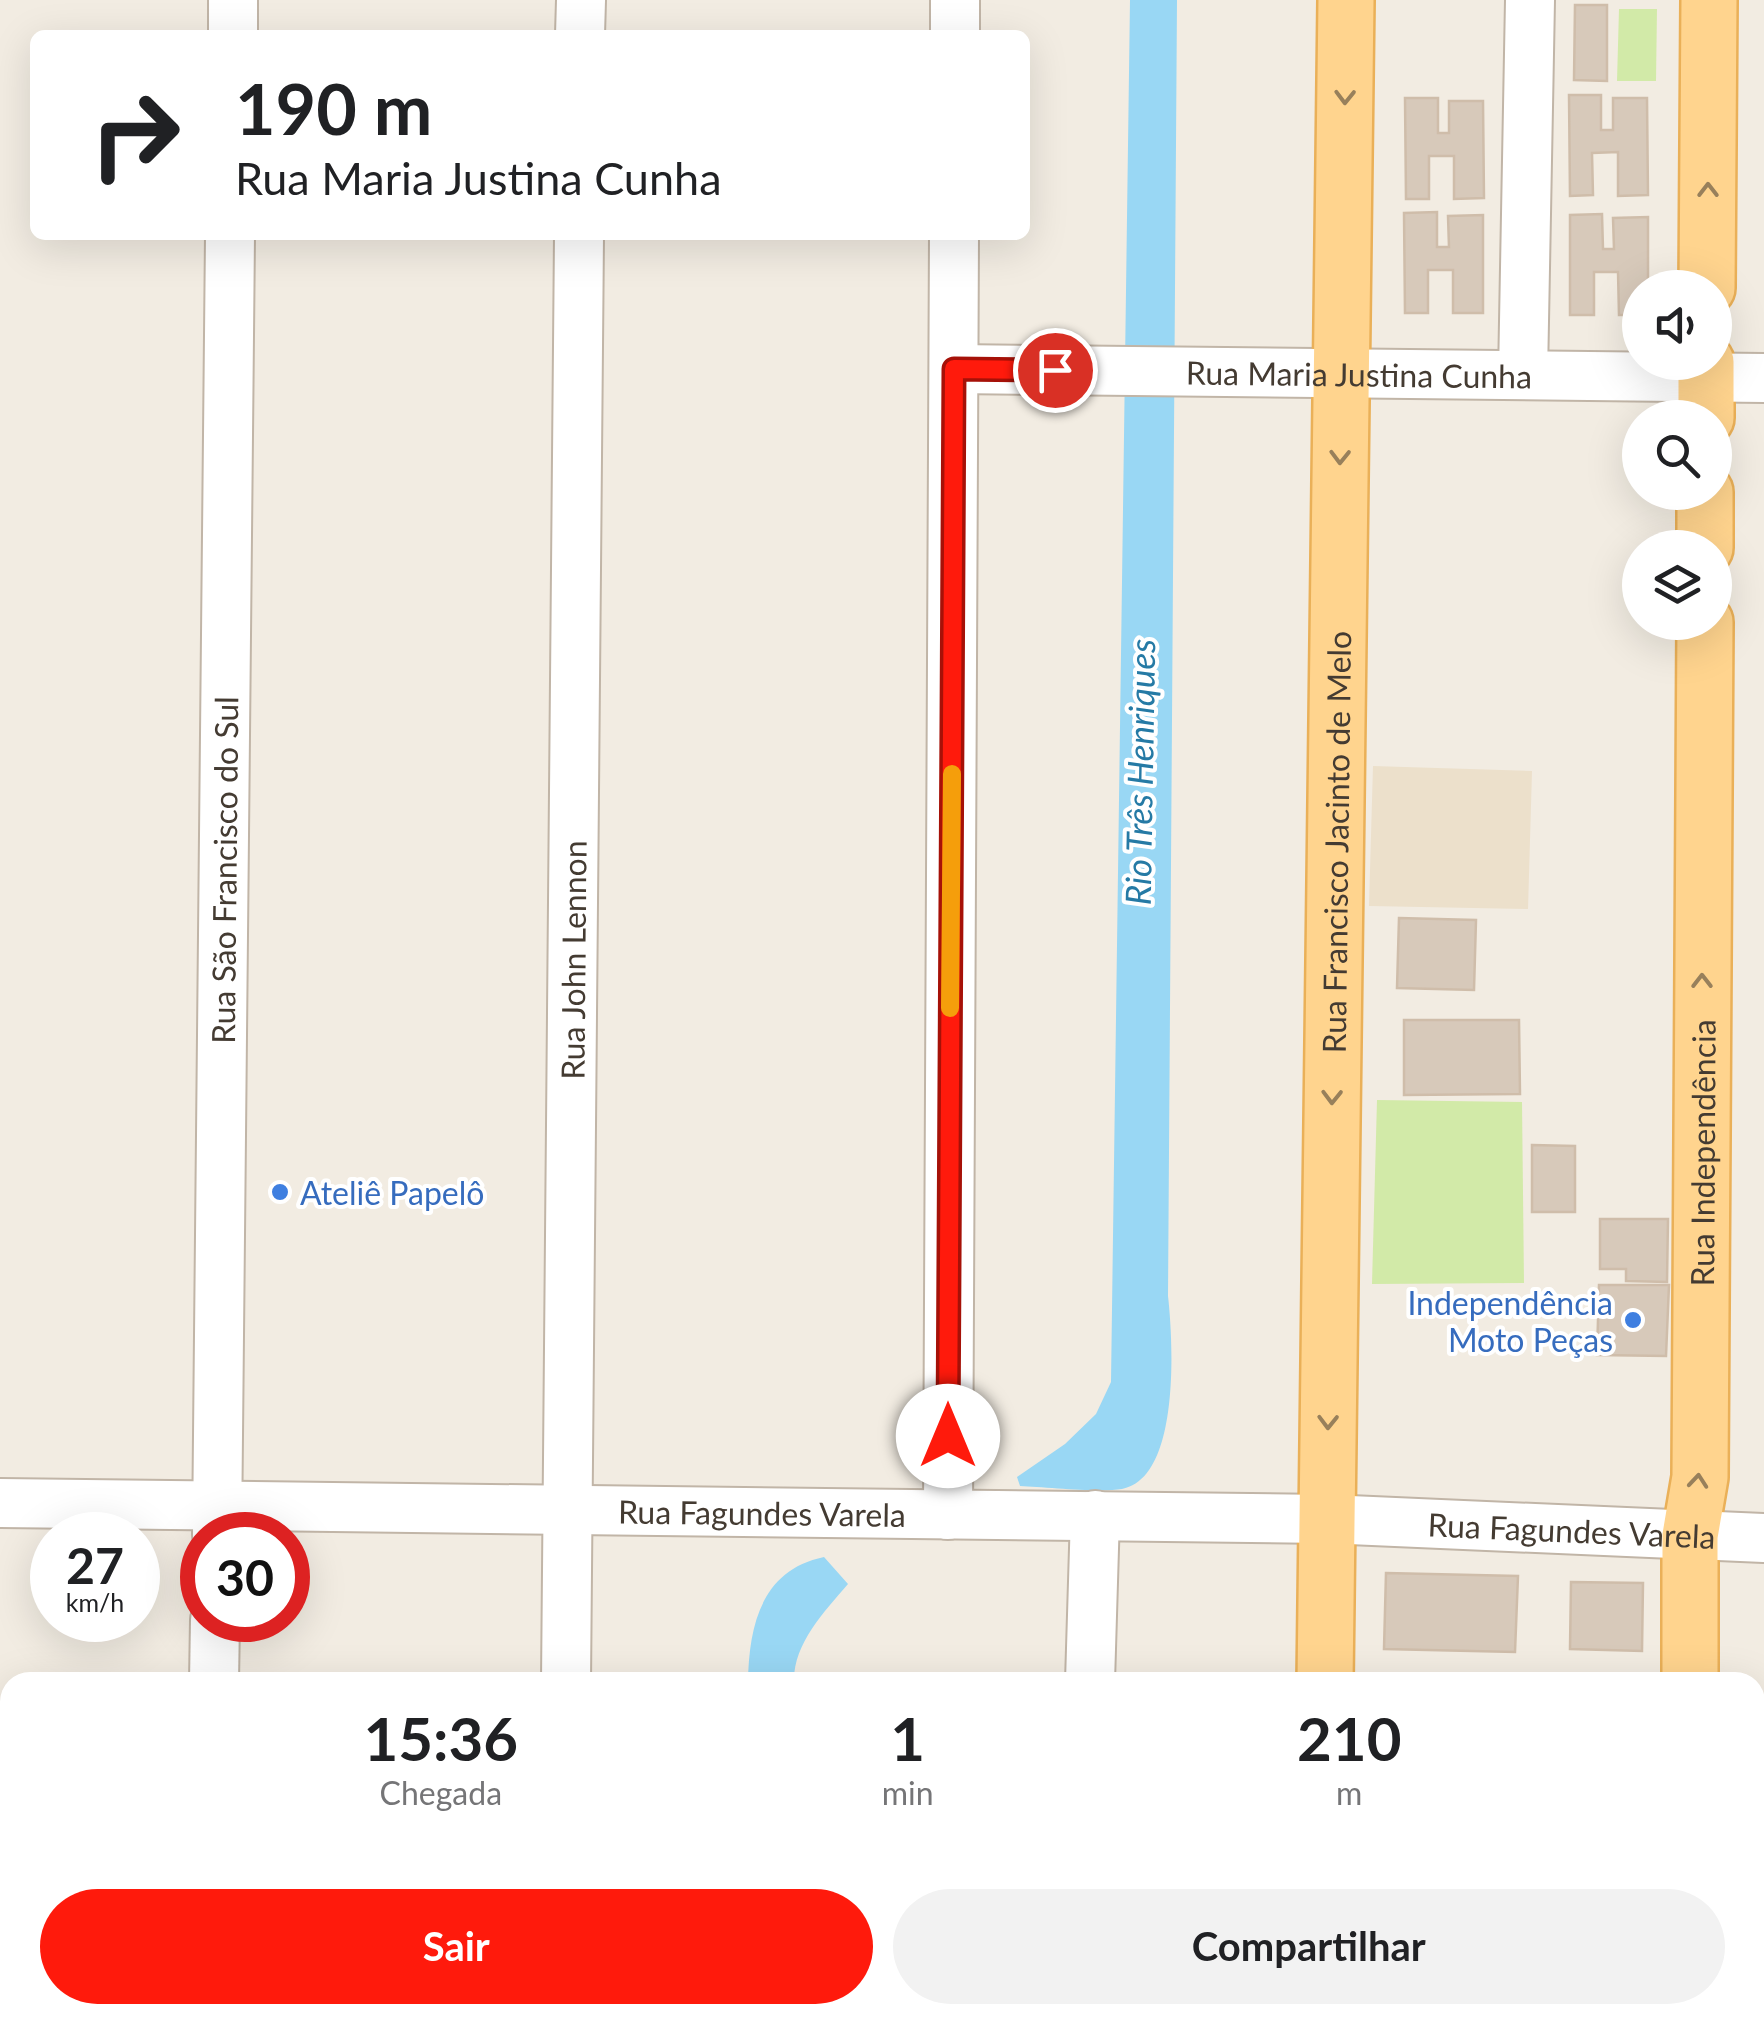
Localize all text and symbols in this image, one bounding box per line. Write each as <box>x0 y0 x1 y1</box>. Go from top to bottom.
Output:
text: 190 m <box>235 66 432 150</box>
icon: right <box>70 70 200 200</box>
one-way arrow <box>1334 90 1356 106</box>
text: Rua Maria Justina Cunha <box>235 151 722 205</box>
one-way arrow <box>1697 182 1719 198</box>
map controls <box>1622 270 1732 640</box>
button: sound <box>1622 270 1732 380</box>
pin <box>1013 328 1098 413</box>
icon: arrive <box>1028 343 1083 398</box>
street label: Rua Maria Justina Cunha <box>1186 352 1532 395</box>
button: search <box>1622 400 1732 510</box>
one-way arrow <box>1330 450 1351 466</box>
button: layers <box>1622 530 1732 640</box>
street label: Rua Francisco Jacinto de Melo <box>1313 631 1358 1054</box>
water label: Rio Três Henriques <box>1116 638 1162 906</box>
street label: Rua São Francisco do Sul <box>202 696 245 1044</box>
street label: Rua John Lennon <box>552 840 593 1080</box>
one-way arrow <box>1692 972 1713 988</box>
street label: Rua Independência <box>1682 1019 1722 1286</box>
one-way arrow <box>1322 1090 1343 1106</box>
place label: Ateliê Papelô <box>300 1173 484 1212</box>
marker: Ateliê Papelô <box>269 1181 291 1203</box>
place label: Independência Moto Peças <box>1407 1283 1613 1359</box>
marker: Independência Moto Peças <box>1622 1309 1644 1331</box>
position arrow <box>896 1384 1000 1488</box>
one-way arrow <box>1318 1415 1339 1431</box>
one-way arrow <box>1687 1472 1708 1488</box>
street label: Rua Fagundes Varela <box>618 1491 906 1533</box>
street label: Rua Fagundes Varela <box>1427 1504 1716 1555</box>
speed limit sign: 30 <box>180 1512 310 1642</box>
text: 27 <box>66 1535 124 1595</box>
text: km/h <box>66 1587 124 1617</box>
text: 15:36 <box>364 1702 518 1774</box>
text: 1 <box>890 1702 925 1774</box>
text: 210 <box>1297 1702 1401 1774</box>
text: Chegada <box>380 1773 502 1812</box>
text: min <box>882 1773 934 1812</box>
text: m <box>1336 1773 1362 1812</box>
button: Sair <box>40 1889 873 2004</box>
button: Compartilhar <box>893 1889 1725 2004</box>

